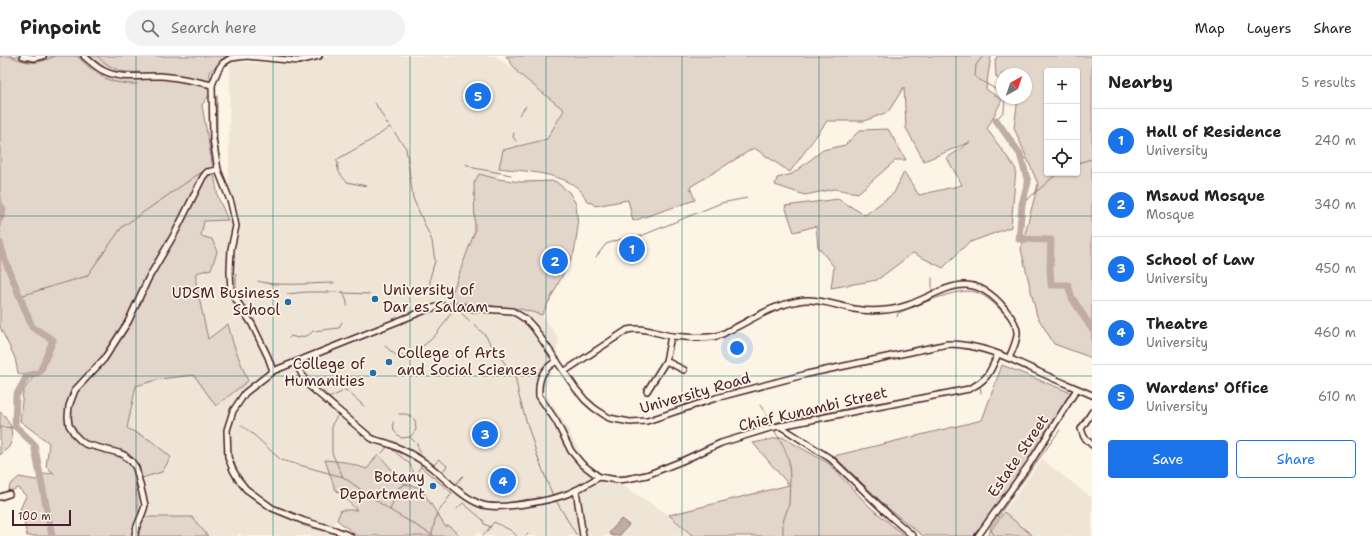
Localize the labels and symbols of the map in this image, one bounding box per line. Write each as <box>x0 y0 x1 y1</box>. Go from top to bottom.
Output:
north arrow <box>996 68 1032 104</box>
pin: 5 <box>465 81 491 111</box>
pin: 1 <box>619 234 645 264</box>
pin: 2 <box>542 246 568 276</box>
place label: University of Dar es Salaam <box>383 280 488 317</box>
place label: UDSM Business School <box>172 283 280 320</box>
marker: University of Dar es Salaam <box>370 294 380 304</box>
marker: UDSM Business School <box>283 297 293 307</box>
your location <box>727 338 747 358</box>
place label: College of Arts and Social Sciences <box>397 343 537 380</box>
place label: College of Humanities <box>284 354 366 391</box>
marker: College of Arts and Social Sciences <box>384 357 394 367</box>
street label: University Road <box>637 367 753 418</box>
marker: College of Humanities <box>368 368 378 378</box>
street label: Chief Kunambi Street <box>737 382 889 436</box>
street label: Estate Street <box>983 411 1053 501</box>
pin: 3 <box>472 419 498 449</box>
pin: 4 <box>490 466 516 496</box>
place label: Botany Department <box>340 467 425 504</box>
marker: Botany Department <box>428 481 438 491</box>
scale bar <box>12 508 71 527</box>

